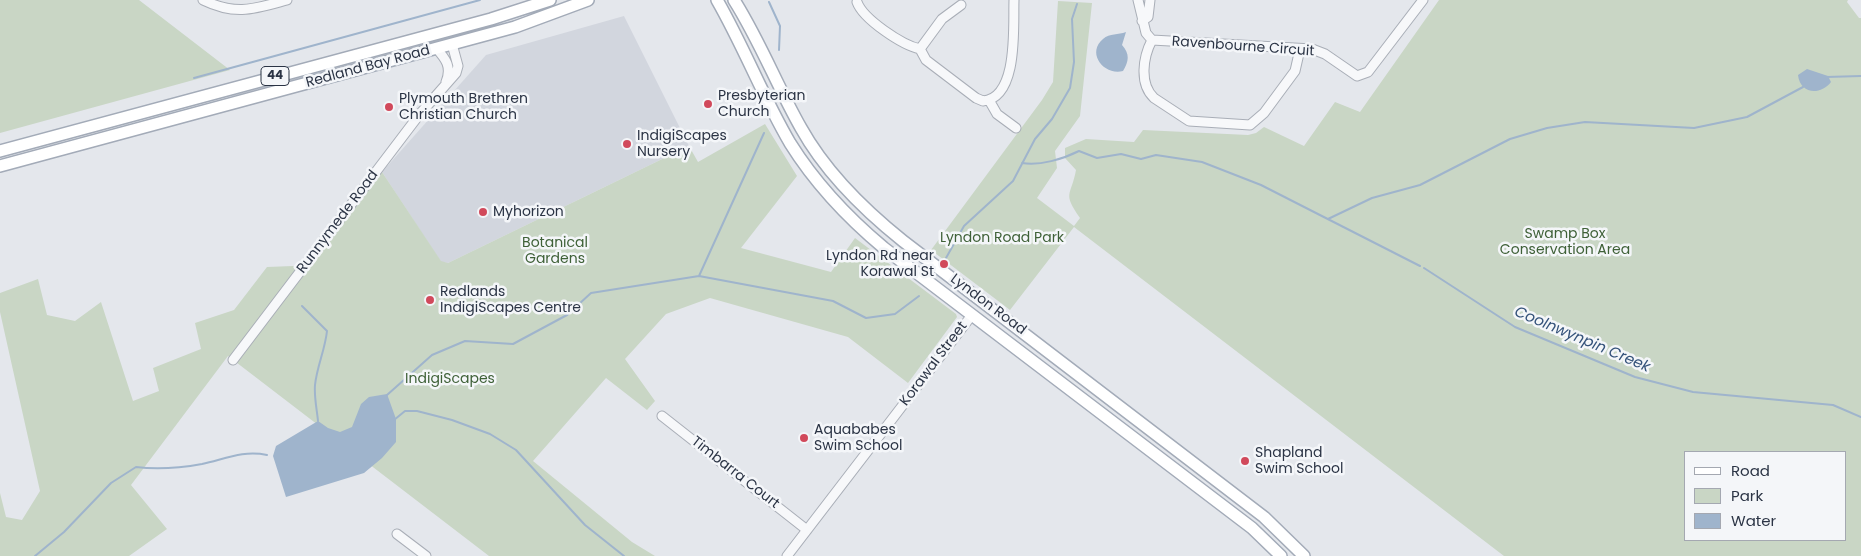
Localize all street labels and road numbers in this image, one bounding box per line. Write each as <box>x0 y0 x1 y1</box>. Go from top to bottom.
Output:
street label: Ravenbourne Circuit <box>1171 34 1315 60</box>
street label: Redland Bay Road <box>304 42 432 92</box>
road number: 44 <box>261 66 289 85</box>
street label: Runnymede Road <box>294 167 382 277</box>
street label: Lyndon Road <box>947 271 1029 339</box>
street label: Korawal Street <box>897 319 971 409</box>
street label: Timbarra Court <box>688 433 782 513</box>

